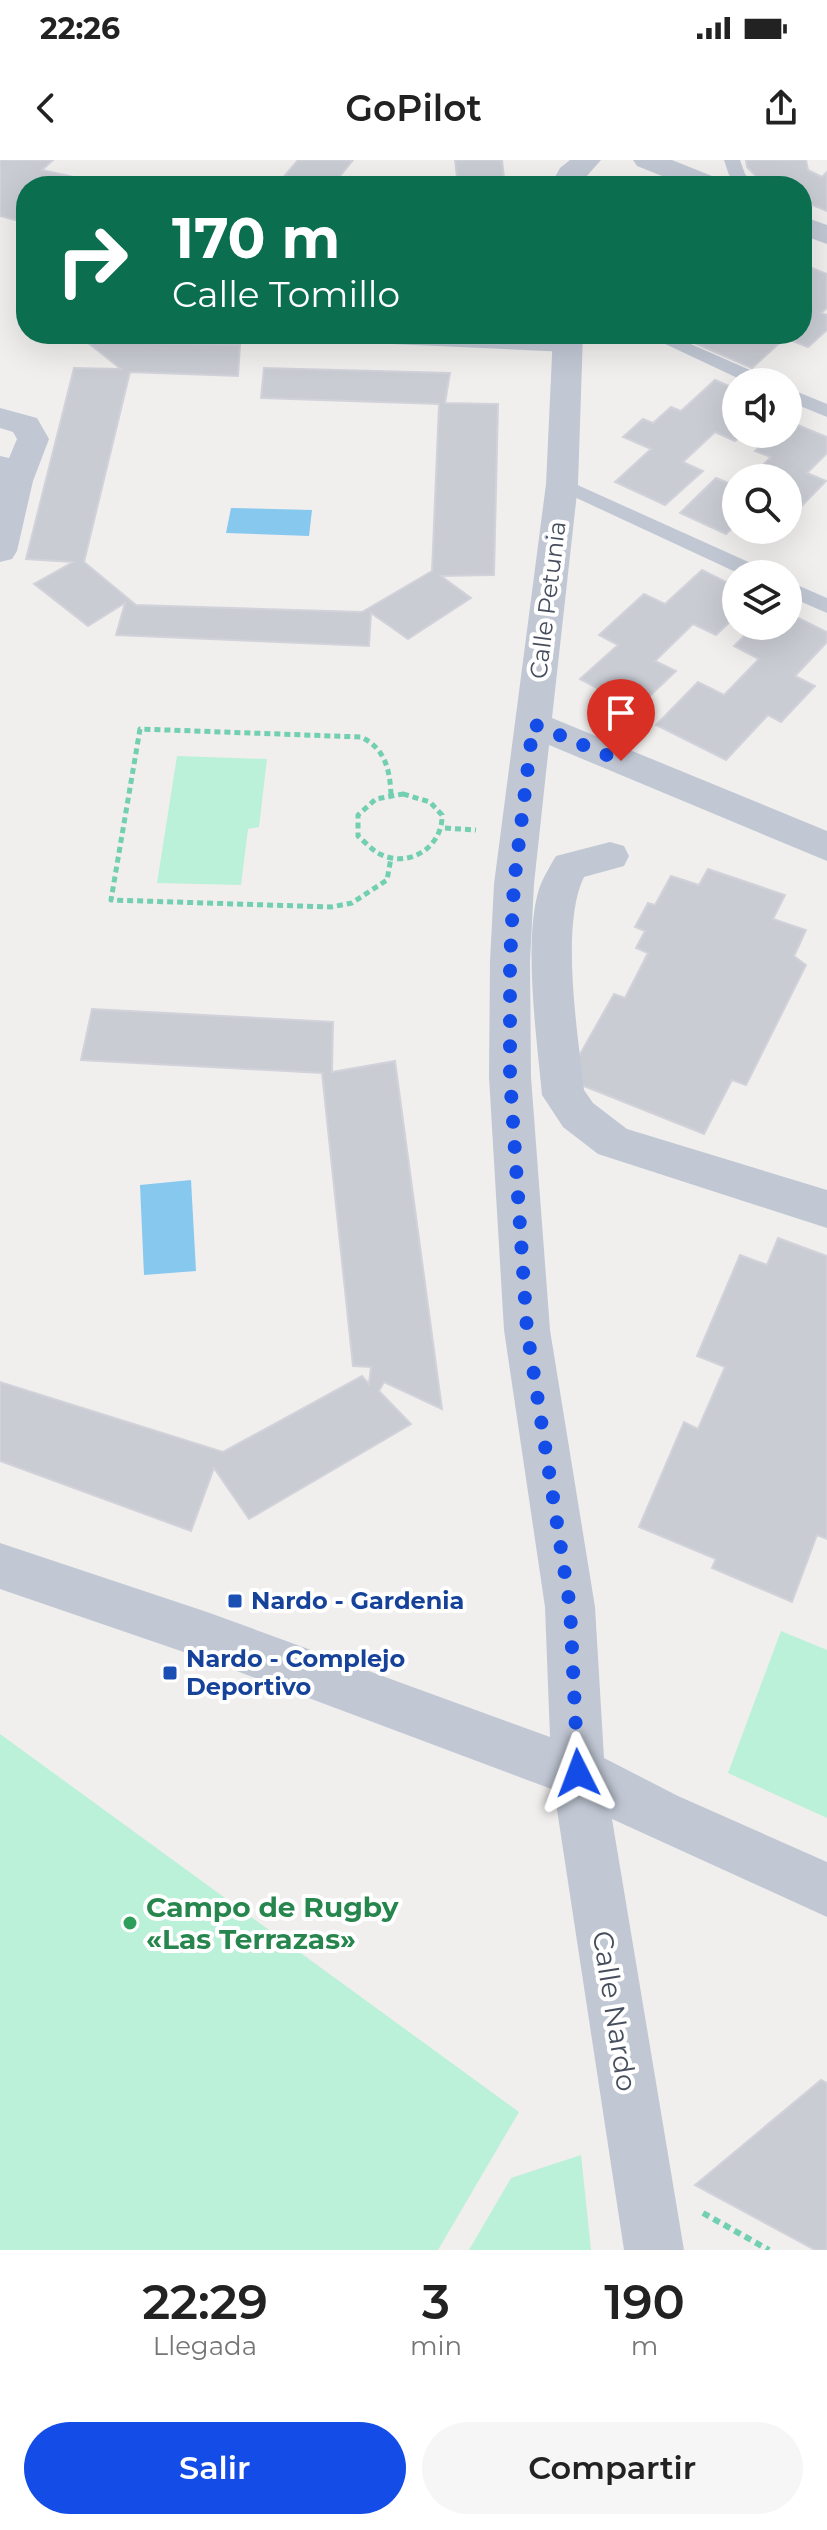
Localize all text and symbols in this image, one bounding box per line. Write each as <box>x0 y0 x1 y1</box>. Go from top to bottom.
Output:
text: 22:26 <box>40 10 120 47</box>
icon: back <box>24 86 68 130</box>
text: GoPilot <box>345 86 482 130</box>
icon: share <box>759 86 803 130</box>
text: 170 m <box>172 204 340 272</box>
icon: right <box>40 208 144 312</box>
text: Calle Tomillo <box>172 272 400 316</box>
map controls <box>722 368 802 640</box>
button: sound <box>722 368 802 448</box>
button: search <box>722 464 802 544</box>
street label: Calle Petunia <box>523 519 572 681</box>
button: layers <box>722 560 802 640</box>
pin <box>587 679 655 761</box>
icon: arrive <box>599 691 643 735</box>
place label: Nardo - Gardenia <box>251 1586 464 1615</box>
marker: Nardo - Gardenia <box>226 1592 244 1610</box>
place label: Nardo - Complejo Deportivo <box>186 1644 405 1701</box>
marker: Nardo - Complejo Deportivo <box>161 1664 179 1682</box>
position arrow <box>536 1731 620 1815</box>
place label: Campo de Rugby «Las Terrazas» <box>146 1890 399 1956</box>
marker: Campo de Rugby «Las Terrazas» <box>121 1914 139 1932</box>
street label: Calle Nardo <box>586 1928 644 2094</box>
text: 22:29 <box>142 2273 268 2331</box>
text: 3 <box>422 2273 450 2331</box>
text: 190 <box>604 2273 685 2331</box>
text: Llegada <box>153 2330 257 2362</box>
text: min <box>410 2330 462 2362</box>
text: m <box>631 2330 658 2362</box>
button: Salir <box>24 2422 406 2514</box>
button: Compartir <box>422 2422 803 2514</box>

